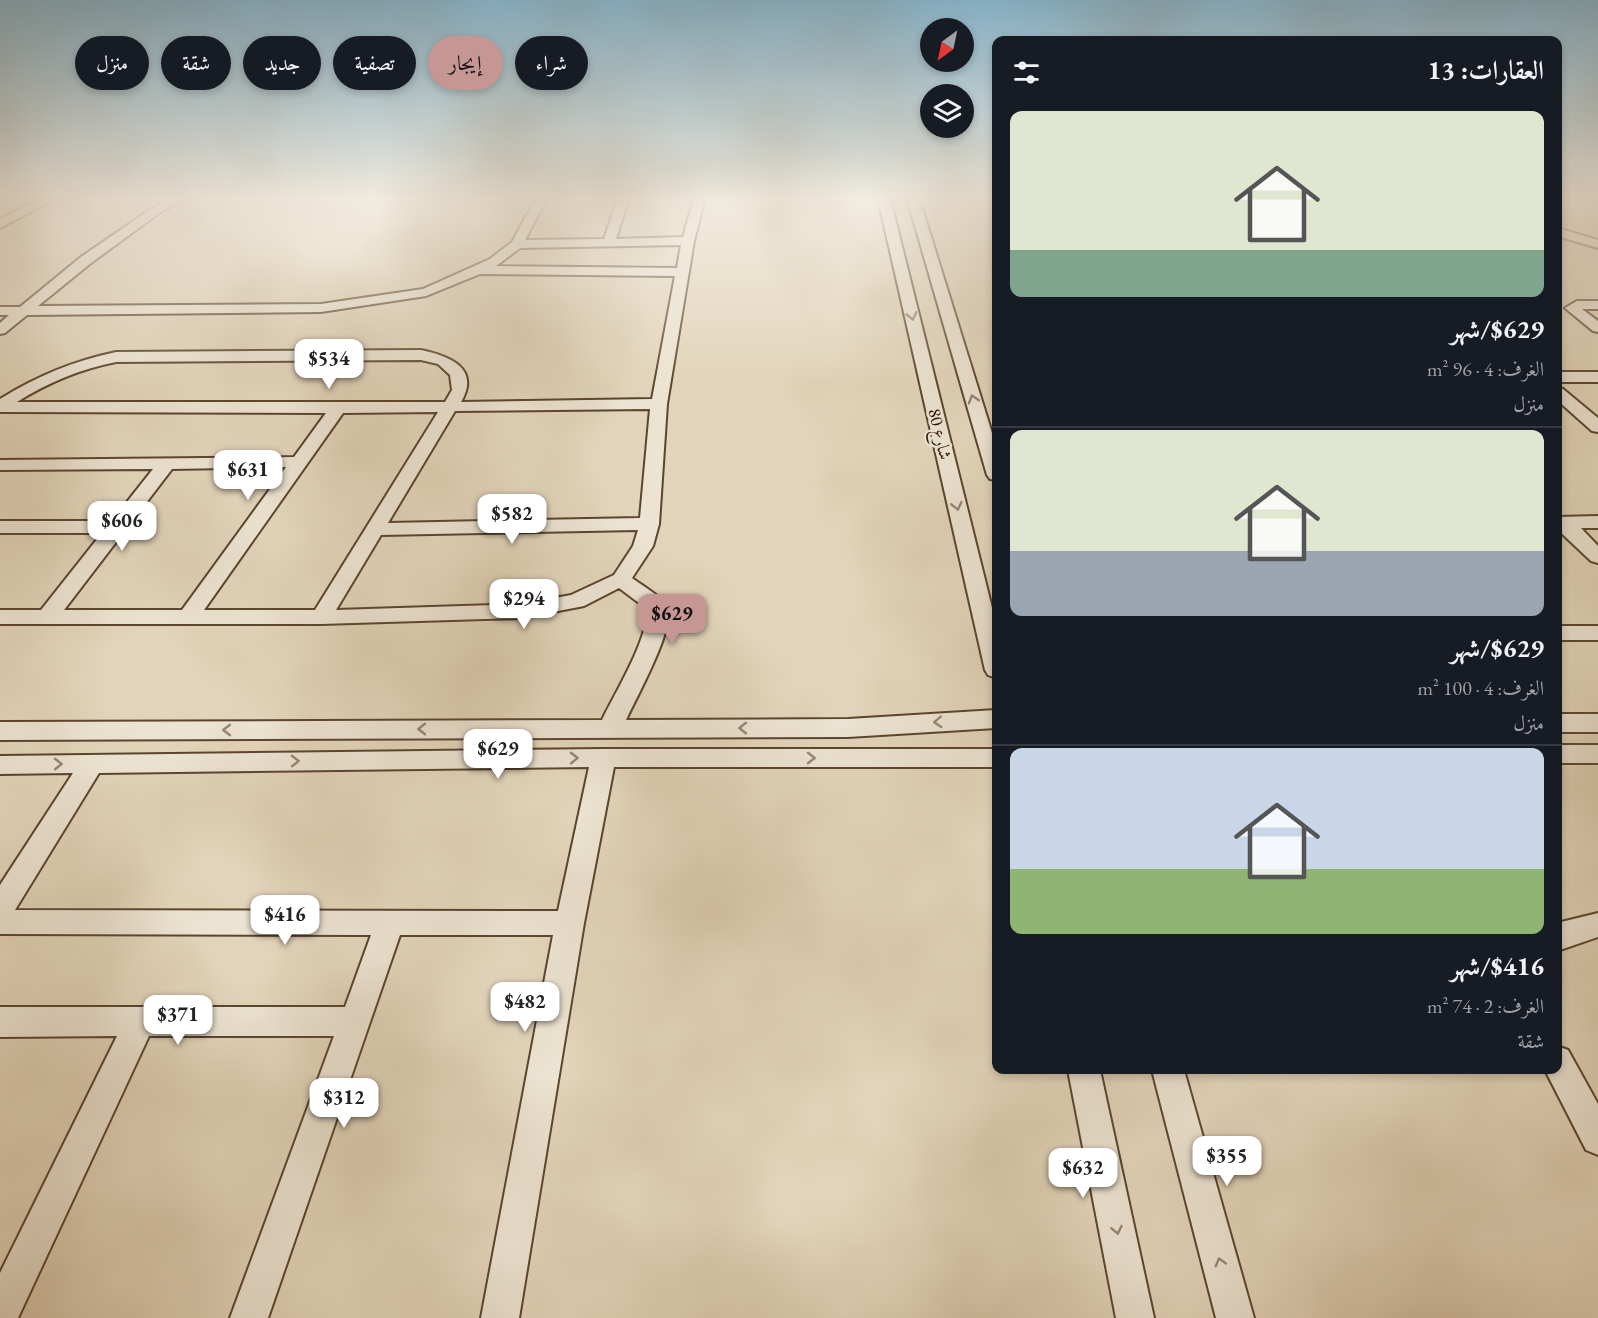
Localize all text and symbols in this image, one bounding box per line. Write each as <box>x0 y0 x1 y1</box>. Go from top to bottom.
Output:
north arrow <box>920 18 974 72</box>
map controls <box>920 18 974 138</box>
chip: منزل <box>75 36 149 90</box>
chip: شقة <box>161 36 231 90</box>
chip: جديد <box>243 36 321 90</box>
chip: تصفية <box>333 36 416 90</box>
chip: إيجار <box>428 36 503 90</box>
chip: شراء <box>515 36 588 90</box>
text: العقارات: 13 <box>1427 53 1544 87</box>
icon: filters <box>1010 56 1043 89</box>
button: layers <box>920 84 974 138</box>
icon: home <box>1223 150 1331 258</box>
one-way arrow <box>904 311 917 321</box>
text: $629/شهر <box>1450 312 1544 346</box>
pin: $534 <box>293 339 365 390</box>
text: $534 <box>309 345 349 371</box>
text: الغرف: 4 · 96 m² <box>1427 356 1544 382</box>
text: منزل <box>1513 391 1544 417</box>
one-way arrow <box>968 394 980 405</box>
street label: شارع 80 <box>920 406 958 463</box>
pin: $631 <box>212 450 284 501</box>
text: $631 <box>228 456 268 482</box>
icon: home <box>1223 469 1331 577</box>
pin: $582 <box>476 494 548 545</box>
text: $582 <box>492 500 532 526</box>
one-way arrow <box>950 500 963 510</box>
pin: $606 <box>86 501 158 552</box>
text: $606 <box>102 507 142 533</box>
pin: $294 <box>488 579 560 630</box>
text: $294 <box>504 585 544 611</box>
pin: $629 <box>636 594 708 645</box>
text: $629 <box>652 600 692 626</box>
text: $629/شهر <box>1450 631 1544 665</box>
text: الغرف: 4 · 100 m² <box>1417 675 1544 701</box>
text: منزل <box>1513 710 1544 736</box>
one-way arrow <box>933 715 942 728</box>
one-way arrow <box>738 722 747 734</box>
one-way arrow <box>417 723 426 735</box>
one-way arrow <box>222 724 231 736</box>
pin: $629 <box>462 729 534 780</box>
text: $629 <box>478 735 518 761</box>
one-way arrow <box>570 752 579 764</box>
one-way arrow <box>807 752 816 764</box>
one-way arrow <box>291 755 300 767</box>
one-way arrow <box>54 758 63 770</box>
icon: home <box>1223 787 1331 895</box>
pin: $416 <box>249 895 321 946</box>
text: $416 <box>265 901 305 927</box>
text: $416/شهر <box>1450 949 1544 983</box>
pin: $482 <box>489 982 561 1033</box>
text: $482 <box>505 988 545 1014</box>
text: الغرف: 2 · 74 m² <box>1427 993 1544 1019</box>
pin: $371 <box>142 995 214 1046</box>
text: $371 <box>158 1001 198 1027</box>
text: شقة <box>1518 1028 1544 1054</box>
pin: $312 <box>308 1078 380 1129</box>
text: $312 <box>324 1084 364 1110</box>
pin: $355 <box>1191 1136 1263 1187</box>
text: $355 <box>1207 1142 1247 1168</box>
pin: $632 <box>1047 1148 1119 1199</box>
text: $632 <box>1063 1154 1103 1180</box>
one-way arrow <box>1109 1224 1122 1234</box>
one-way arrow <box>1214 1257 1227 1267</box>

